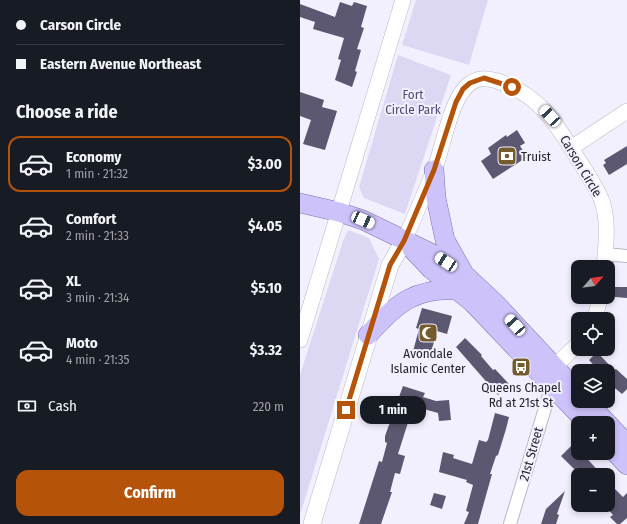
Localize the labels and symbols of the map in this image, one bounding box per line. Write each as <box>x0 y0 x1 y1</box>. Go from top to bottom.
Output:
route start <box>503 78 521 96</box>
park label: Fort Circle Park <box>385 87 442 117</box>
car <box>537 103 563 129</box>
street label: Carson Circle <box>557 133 605 199</box>
bank icon: Truist <box>496 145 518 167</box>
place label: Truist <box>521 149 552 164</box>
car <box>350 210 376 230</box>
car <box>433 250 459 274</box>
north arrow <box>571 260 615 304</box>
car <box>503 312 527 338</box>
mosque icon: Avondale Islamic Center <box>417 322 439 344</box>
place label: Avondale Islamic Center <box>390 346 466 376</box>
bus stop icon: Queens Chapel Rd at 21st St <box>510 356 532 378</box>
place label: Queens Chapel Rd at 21st St <box>481 380 561 410</box>
callout: 1 min <box>360 396 426 424</box>
route end <box>337 401 355 419</box>
street label: 21st Street <box>516 425 546 483</box>

